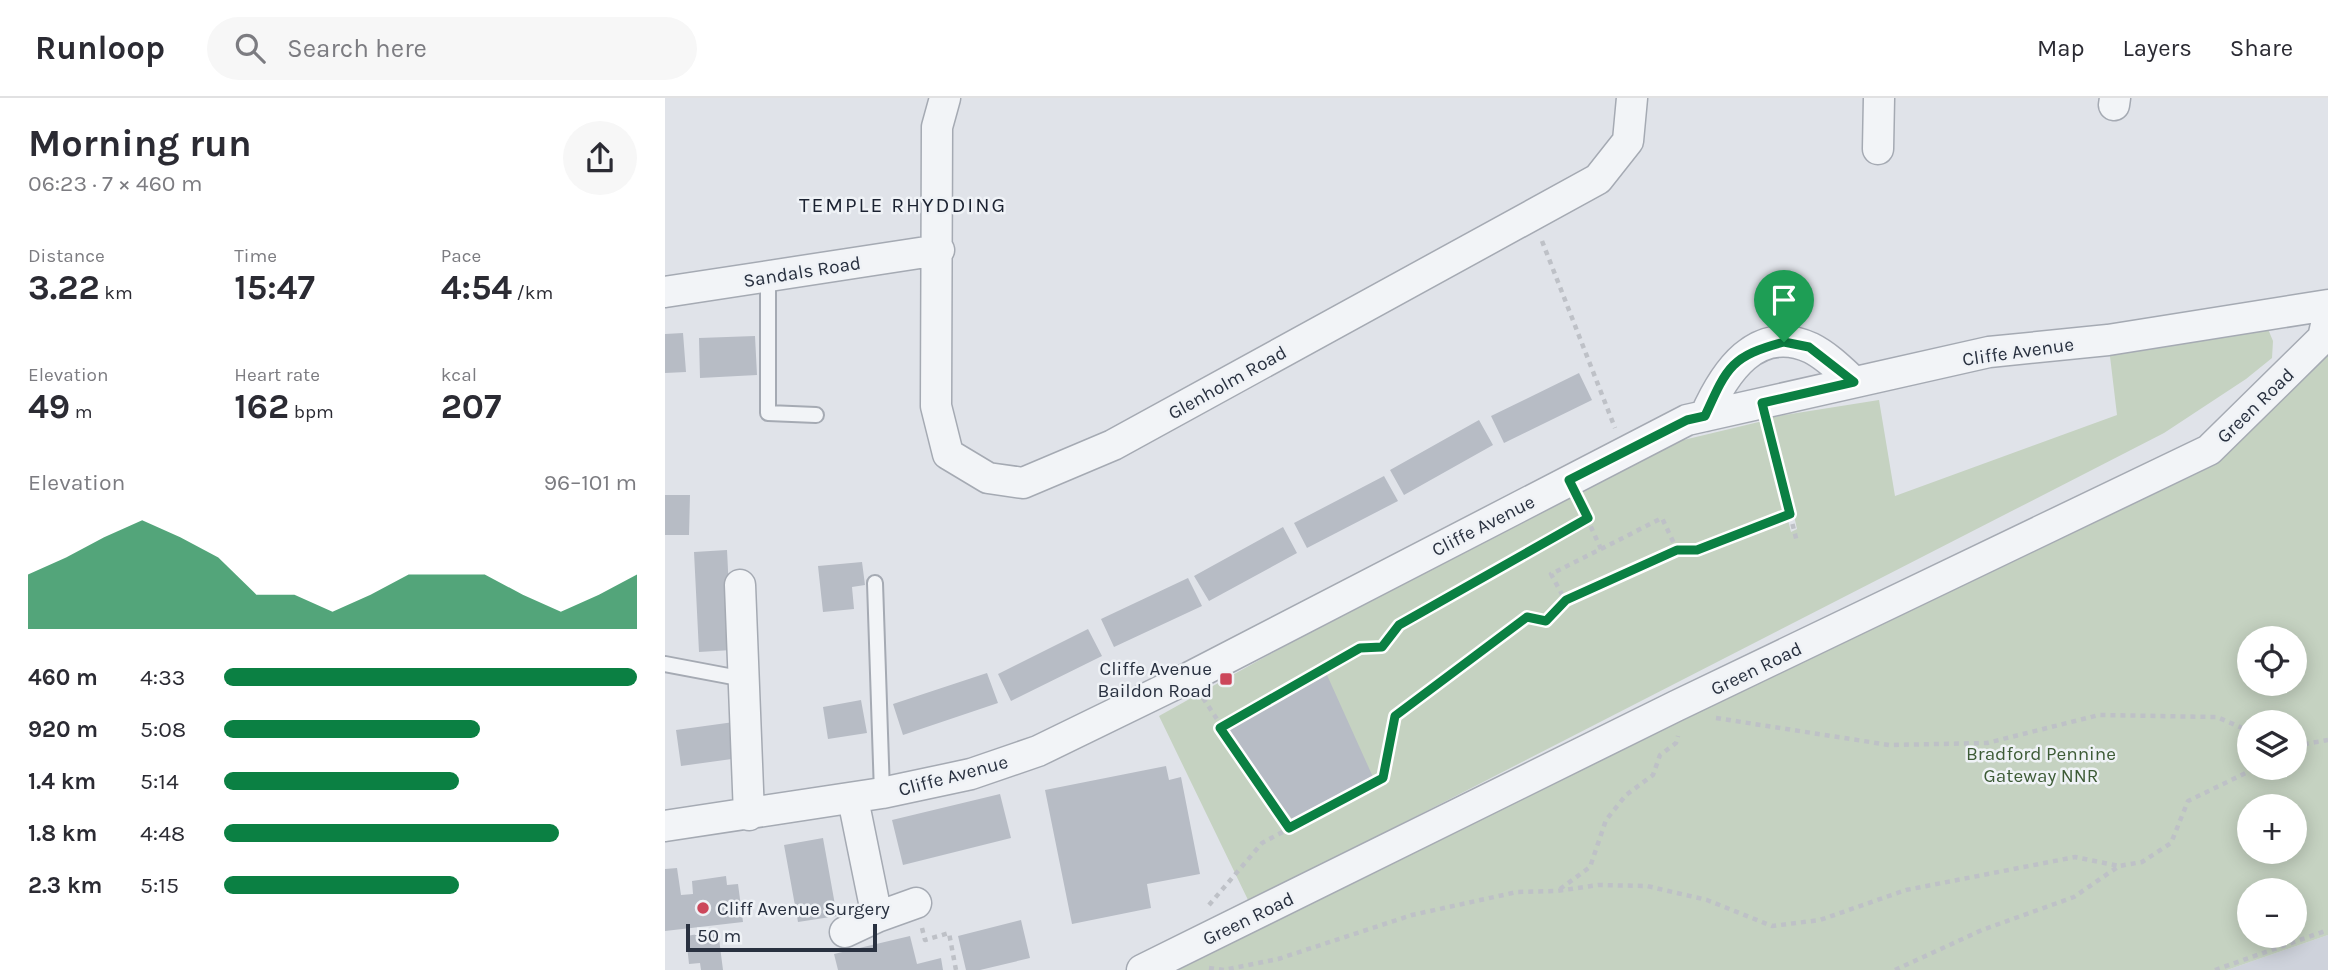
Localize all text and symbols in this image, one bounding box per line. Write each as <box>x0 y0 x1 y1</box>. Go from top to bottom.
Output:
search box <box>207 17 697 80</box>
text: Runloop <box>35 29 165 67</box>
icon: search <box>231 29 269 67</box>
text: Search here <box>287 33 427 64</box>
text: Map <box>2037 34 2085 62</box>
text: Layers <box>2123 34 2192 62</box>
text: Share <box>2230 34 2293 62</box>
text: Morning run <box>28 121 252 166</box>
button: share <box>563 121 637 195</box>
text: 06:23 · 7 × 460 m <box>28 170 203 197</box>
district label: TEMPLE RHYDDING <box>799 193 1007 217</box>
text: Distance <box>28 245 105 267</box>
text: Time <box>234 245 277 267</box>
text: Pace <box>441 245 481 267</box>
street label: Sandals Road <box>742 252 862 292</box>
text: 3.22 <box>28 267 100 308</box>
text: 15:47 <box>234 267 315 308</box>
text: 4:54 <box>441 267 512 308</box>
pin <box>1754 270 1814 342</box>
icon: arrive <box>1765 281 1803 319</box>
text: km <box>100 282 133 304</box>
text: /km <box>512 282 553 304</box>
street label: Cliffe Avenue <box>1961 333 2075 371</box>
street label: Glenholm Road <box>1164 341 1291 424</box>
text: Elevation <box>28 364 108 386</box>
text: Heart rate <box>234 364 320 386</box>
text: kcal <box>441 364 477 386</box>
street label: Green Road <box>2213 364 2299 448</box>
text: 49 <box>28 386 70 427</box>
text: 162 <box>234 386 289 427</box>
text: 207 <box>441 386 501 427</box>
text: m <box>70 401 92 423</box>
text: bpm <box>289 401 334 423</box>
text: Elevation <box>28 469 125 496</box>
text: 96–101 m <box>544 469 637 496</box>
street label: Cliffe Avenue <box>1428 491 1539 561</box>
map controls <box>2237 626 2307 948</box>
button: locate <box>2237 626 2307 696</box>
street label: Green Road <box>1707 637 1805 700</box>
place label: Cliffe Avenue Baildon Road <box>1097 658 1212 702</box>
text: 460 m <box>28 664 98 691</box>
text: 4:33 <box>140 664 185 691</box>
marker: Cliffe Avenue Baildon Road <box>1218 671 1234 687</box>
button: layers <box>2237 710 2307 780</box>
text: 920 m <box>28 716 98 743</box>
text: 5:08 <box>140 716 186 743</box>
park label: Bradford Pennine Gateway NNR <box>1966 743 2116 787</box>
street label: Cliffe Avenue <box>896 751 1010 801</box>
text: 1.4 km <box>28 768 96 795</box>
text: 5:14 <box>140 768 179 795</box>
button: + <box>2237 794 2307 864</box>
text: 1.8 km <box>28 820 97 847</box>
text: 4:48 <box>140 820 185 847</box>
text: 2.3 km <box>28 872 102 899</box>
text: 5:15 <box>140 872 179 899</box>
button: − <box>2237 878 2307 948</box>
street label: Green Road <box>1199 887 1297 950</box>
place label: Cliff Avenue Surgery <box>717 898 890 920</box>
marker: Cliff Avenue Surgery <box>695 900 711 916</box>
scale bar <box>686 921 877 953</box>
text: 50 m <box>697 925 741 947</box>

